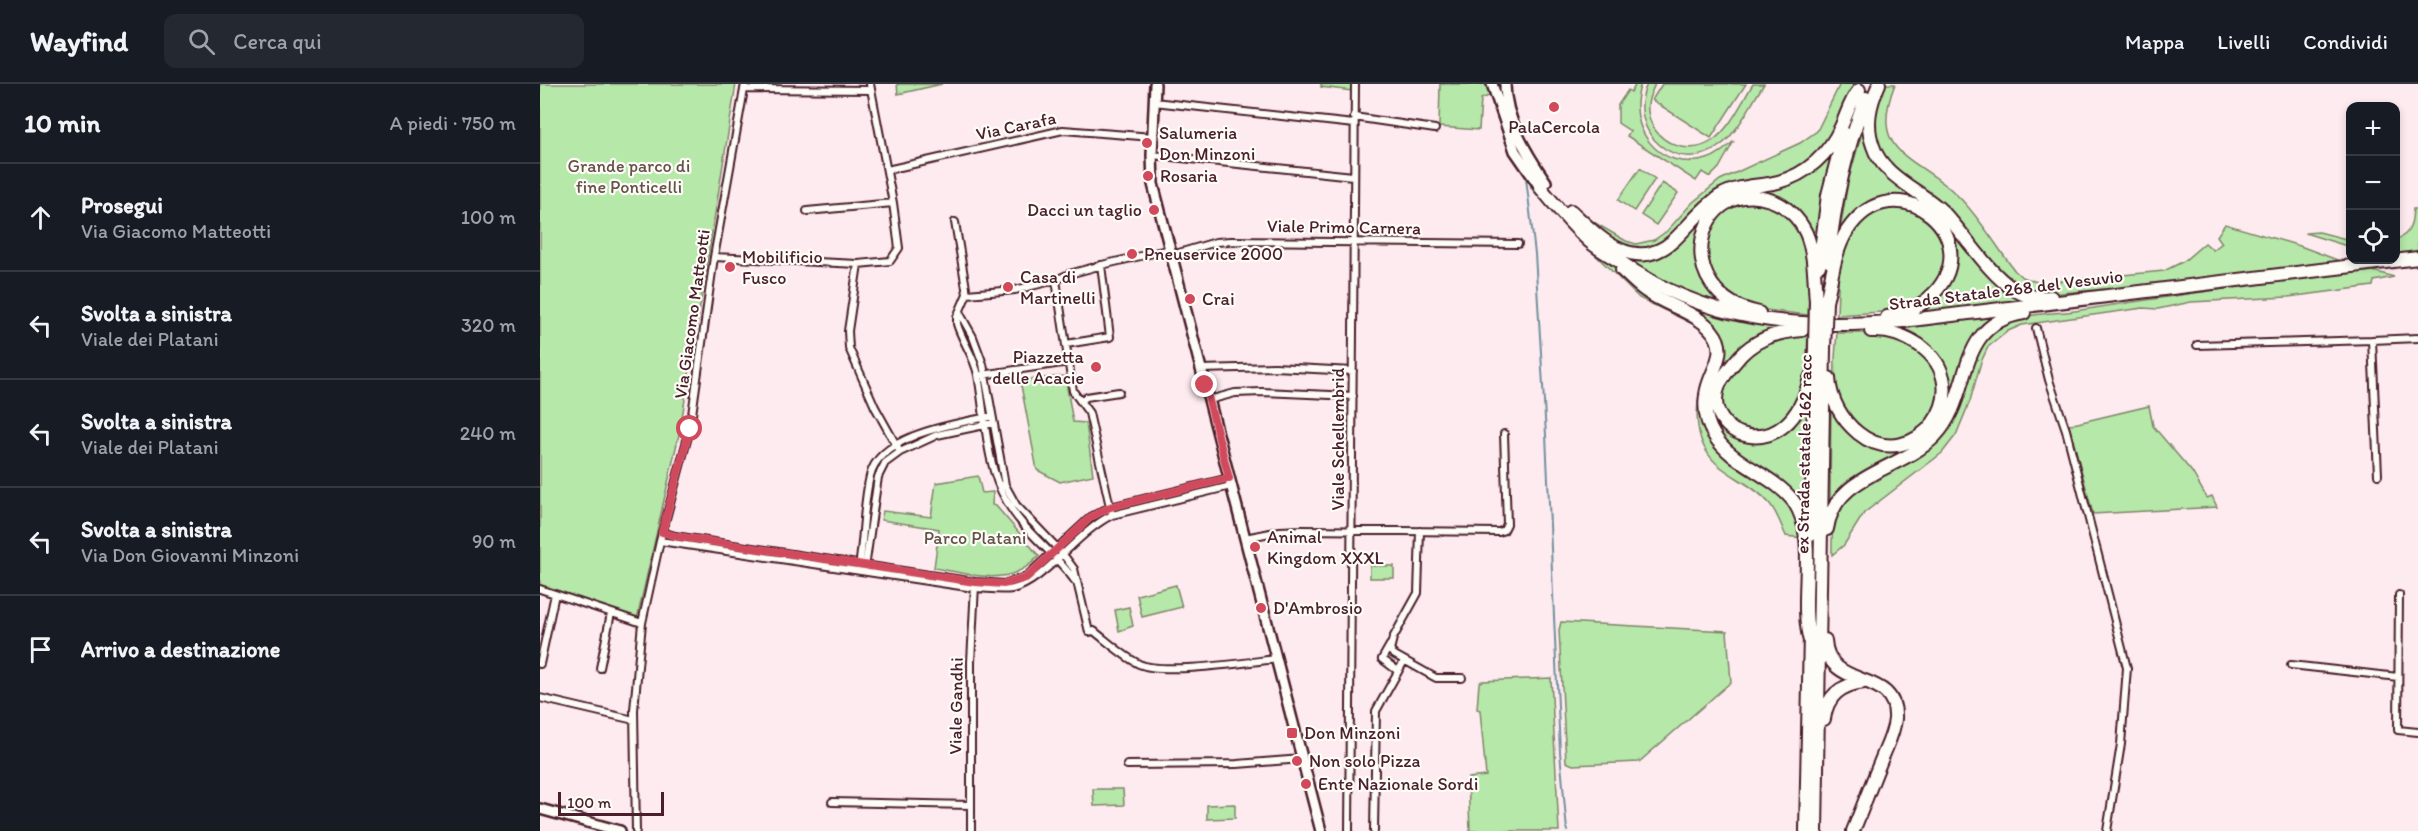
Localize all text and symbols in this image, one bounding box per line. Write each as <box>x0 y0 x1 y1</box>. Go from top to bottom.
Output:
search box <box>164 14 584 68</box>
text: Wayfind <box>30 24 128 58</box>
icon: search <box>185 25 218 58</box>
text: Cerca qui <box>233 28 322 55</box>
text: Mappa <box>2125 29 2184 54</box>
text: Livelli <box>2217 29 2270 54</box>
text: Condividi <box>2303 29 2388 54</box>
marker: PalaCercola <box>1547 100 1561 114</box>
map controls <box>2346 102 2400 264</box>
button: + <box>2346 102 2400 156</box>
text: 10 min <box>24 107 100 139</box>
street label: Via Carafa <box>974 107 1058 145</box>
text: A piedi · 750 m <box>390 111 516 135</box>
place label: PalaCercola <box>1508 116 1600 138</box>
place label: Salumeria Don Minzoni <box>1159 122 1255 165</box>
marker: Salumeria Don Minzoni <box>1140 136 1154 150</box>
park label: Grande parco di fine Ponticelli <box>568 155 690 198</box>
button: − <box>2346 156 2400 210</box>
place label: Rosaria <box>1160 165 1218 187</box>
marker: Rosaria <box>1141 169 1155 183</box>
text: Prosegui <box>81 192 163 219</box>
place label: Dacci un taglio <box>1027 199 1142 221</box>
icon: ahead <box>24 201 57 234</box>
marker: Dacci un taglio <box>1147 203 1161 217</box>
text: 100 m <box>461 205 516 229</box>
button: locate <box>2346 210 2400 264</box>
street label: Viale Primo Carnera <box>1267 215 1421 239</box>
text: Via Giacomo Matteotti <box>81 219 271 243</box>
street label: Via Giacomo Matteotti <box>669 228 715 400</box>
place label: Pneuservice 2000 <box>1144 243 1283 265</box>
place label: Mobilificio Fusco <box>742 246 823 289</box>
marker: Pneuservice 2000 <box>1125 247 1139 261</box>
marker: Mobilificio Fusco <box>723 260 737 274</box>
street label: Strada Statale 268 del Vesuvio <box>1888 265 2124 315</box>
place label: Casa di Martinelli <box>1020 266 1096 309</box>
marker: Casa di Martinelli <box>1001 280 1015 294</box>
place label: Crai <box>1202 288 1235 310</box>
marker: Crai <box>1183 292 1197 306</box>
text: Svolta a sinistra <box>81 300 232 327</box>
icon: left <box>24 309 57 342</box>
text: 320 m <box>461 313 516 337</box>
text: Viale dei Platani <box>81 327 219 351</box>
place label: Piazzetta delle Acacie <box>992 346 1085 389</box>
street label: ex Strada statale 162 racc <box>1791 354 1817 554</box>
marker: Piazzetta delle Acacie <box>1089 360 1103 374</box>
street label: Viale Schellembrid <box>1327 367 1349 510</box>
route end <box>1191 371 1217 397</box>
text: Svolta a sinistra <box>81 408 232 435</box>
route start <box>676 415 702 441</box>
icon: left <box>24 417 57 450</box>
text: 240 m <box>460 421 516 445</box>
text: Viale dei Platani <box>81 435 219 459</box>
text: Svolta a sinistra <box>81 516 232 543</box>
icon: left <box>24 525 57 558</box>
place label: Animal Kingdom XXXL <box>1267 526 1384 569</box>
park label: Parco Platani <box>924 527 1026 549</box>
text: 90 m <box>472 529 516 553</box>
marker: Animal Kingdom XXXL <box>1248 540 1262 554</box>
text: Via Don Giovanni Minzoni <box>81 543 299 567</box>
place label: D'Ambrosio <box>1273 597 1362 619</box>
marker: D'Ambrosio <box>1254 601 1268 615</box>
icon: arrive <box>24 633 57 666</box>
text: Arrivo a destinazione <box>81 636 280 663</box>
street label: Viale Gandhi <box>944 657 968 755</box>
place label: Don Minzoni <box>1304 722 1400 744</box>
marker: Don Minzoni <box>1285 726 1299 740</box>
place label: Non solo Pizza <box>1309 750 1420 772</box>
marker: Non solo Pizza <box>1290 754 1304 768</box>
place label: Ente Nazionale Sordi <box>1318 773 1478 795</box>
marker: Ente Nazionale Sordi <box>1299 777 1313 791</box>
scale bar <box>558 789 664 816</box>
text: 100 m <box>567 793 611 812</box>

